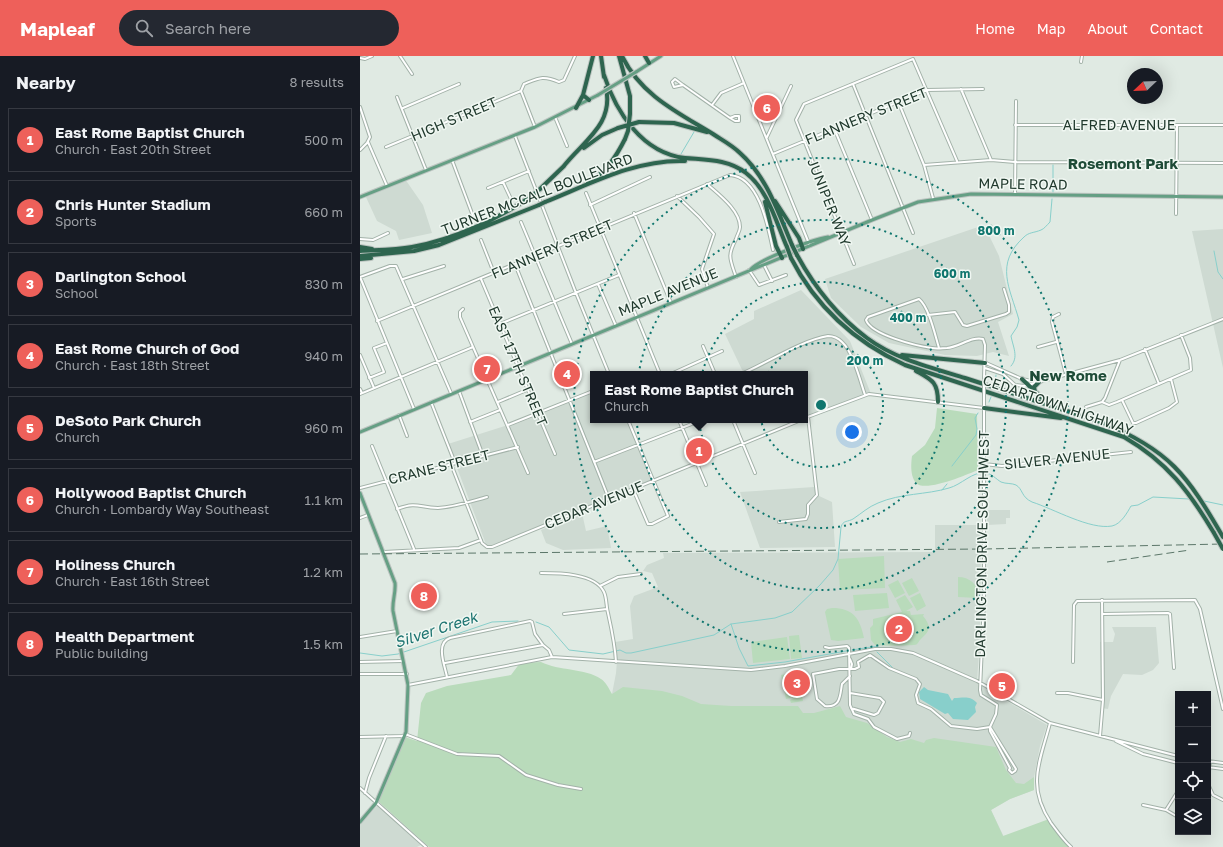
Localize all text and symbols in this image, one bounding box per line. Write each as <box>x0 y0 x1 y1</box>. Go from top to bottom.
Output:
search box <box>119 10 399 46</box>
text: Mapleaf <box>20 17 95 40</box>
icon: search <box>133 17 155 39</box>
text: Search here <box>165 19 251 37</box>
text: Home <box>975 20 1015 37</box>
text: Map <box>1037 20 1065 37</box>
text: About <box>1087 20 1128 37</box>
text: Contact <box>1150 20 1203 37</box>
north arrow <box>1127 68 1163 104</box>
text: Nearby <box>16 72 76 93</box>
text: 8 results <box>290 74 344 90</box>
street label: FLANNERY STREET <box>802 83 930 148</box>
street label: HIGH STREET <box>408 93 500 144</box>
pin: 6 <box>754 93 780 123</box>
street label: ALFRED AVENUE <box>1063 116 1175 133</box>
text: East Rome Baptist Church <box>55 123 245 141</box>
text: 1 <box>27 132 33 148</box>
text: 500 m <box>305 132 343 148</box>
text: Church · East 20th Street <box>55 141 211 157</box>
street label: TURNER MCCALL BOULEVARD <box>439 149 635 238</box>
district label: Rosemont Park <box>1068 154 1179 172</box>
street label: JUNIPER WAY <box>804 155 855 248</box>
street label: MAPLE ROAD <box>978 174 1068 193</box>
text: Chris Hunter Stadium <box>55 195 211 213</box>
text: 2 <box>26 204 34 220</box>
text: 660 m <box>304 204 343 220</box>
text: Sports <box>55 213 97 229</box>
street label: FLANNERY STREET <box>488 215 615 282</box>
text: 800 m <box>978 223 1014 238</box>
street label: MAPLE AVENUE <box>615 264 720 319</box>
text: 600 m <box>934 266 970 281</box>
text: Darlington School <box>55 267 186 285</box>
text: 3 <box>26 276 34 292</box>
text: 830 m <box>305 276 343 292</box>
text: School <box>55 285 98 301</box>
street label: EAST 17TH STREET <box>485 303 551 429</box>
text: 400 m <box>890 310 926 325</box>
text: East Rome Church of God <box>55 339 239 357</box>
text: 4 <box>26 348 34 364</box>
text: 940 m <box>304 348 343 364</box>
text: 200 m <box>847 353 883 368</box>
pin: 7 <box>474 354 500 384</box>
text: Church · East 18th Street <box>55 357 210 373</box>
pin: 4 <box>554 359 580 389</box>
district label: New Rome <box>1029 366 1107 384</box>
popup <box>590 371 808 423</box>
street label: CEDARTOWN HIGHWAY <box>981 371 1135 438</box>
text: East Rome Baptist Church <box>604 380 794 398</box>
text: Church <box>604 398 649 414</box>
centre of rings <box>814 398 828 412</box>
text: DeSoto Park Church <box>55 411 201 429</box>
text: 5 <box>26 420 34 436</box>
text: 960 m <box>304 420 343 436</box>
your location <box>842 422 862 442</box>
text: Church <box>55 429 100 445</box>
street label: DARLINGTON DRIVE SOUTHWEST <box>971 430 992 658</box>
pin: 1 <box>686 436 712 466</box>
street label: SILVER AVENUE <box>1003 444 1111 473</box>
street label: CRANE STREET <box>386 446 492 487</box>
street label: CEDAR AVENUE <box>542 477 646 532</box>
text: Hollywood Baptist Church <box>55 483 246 501</box>
text: 6 <box>26 492 34 508</box>
text: 1.1 km <box>304 492 343 508</box>
text: Church · Lombardy Way Southeast <box>55 501 269 517</box>
text: Holiness Church <box>55 555 175 573</box>
text: 7 <box>26 564 34 580</box>
text: 1.2 km <box>303 564 343 580</box>
text: Church · East 16th Street <box>55 573 210 589</box>
pin: 8 <box>411 581 437 611</box>
water label: Silver Creek <box>392 607 481 651</box>
pin: 2 <box>886 614 912 644</box>
text: Health Department <box>55 627 194 645</box>
text: 8 <box>26 636 34 652</box>
text: 1.5 km <box>303 636 343 652</box>
text: Public building <box>55 645 148 661</box>
pin: 3 <box>784 668 810 698</box>
pin: 5 <box>989 671 1015 701</box>
map controls <box>1175 691 1211 835</box>
button: + <box>1175 691 1211 727</box>
button: − <box>1175 727 1211 763</box>
button: locate <box>1175 763 1211 799</box>
button: layers <box>1175 799 1211 835</box>

